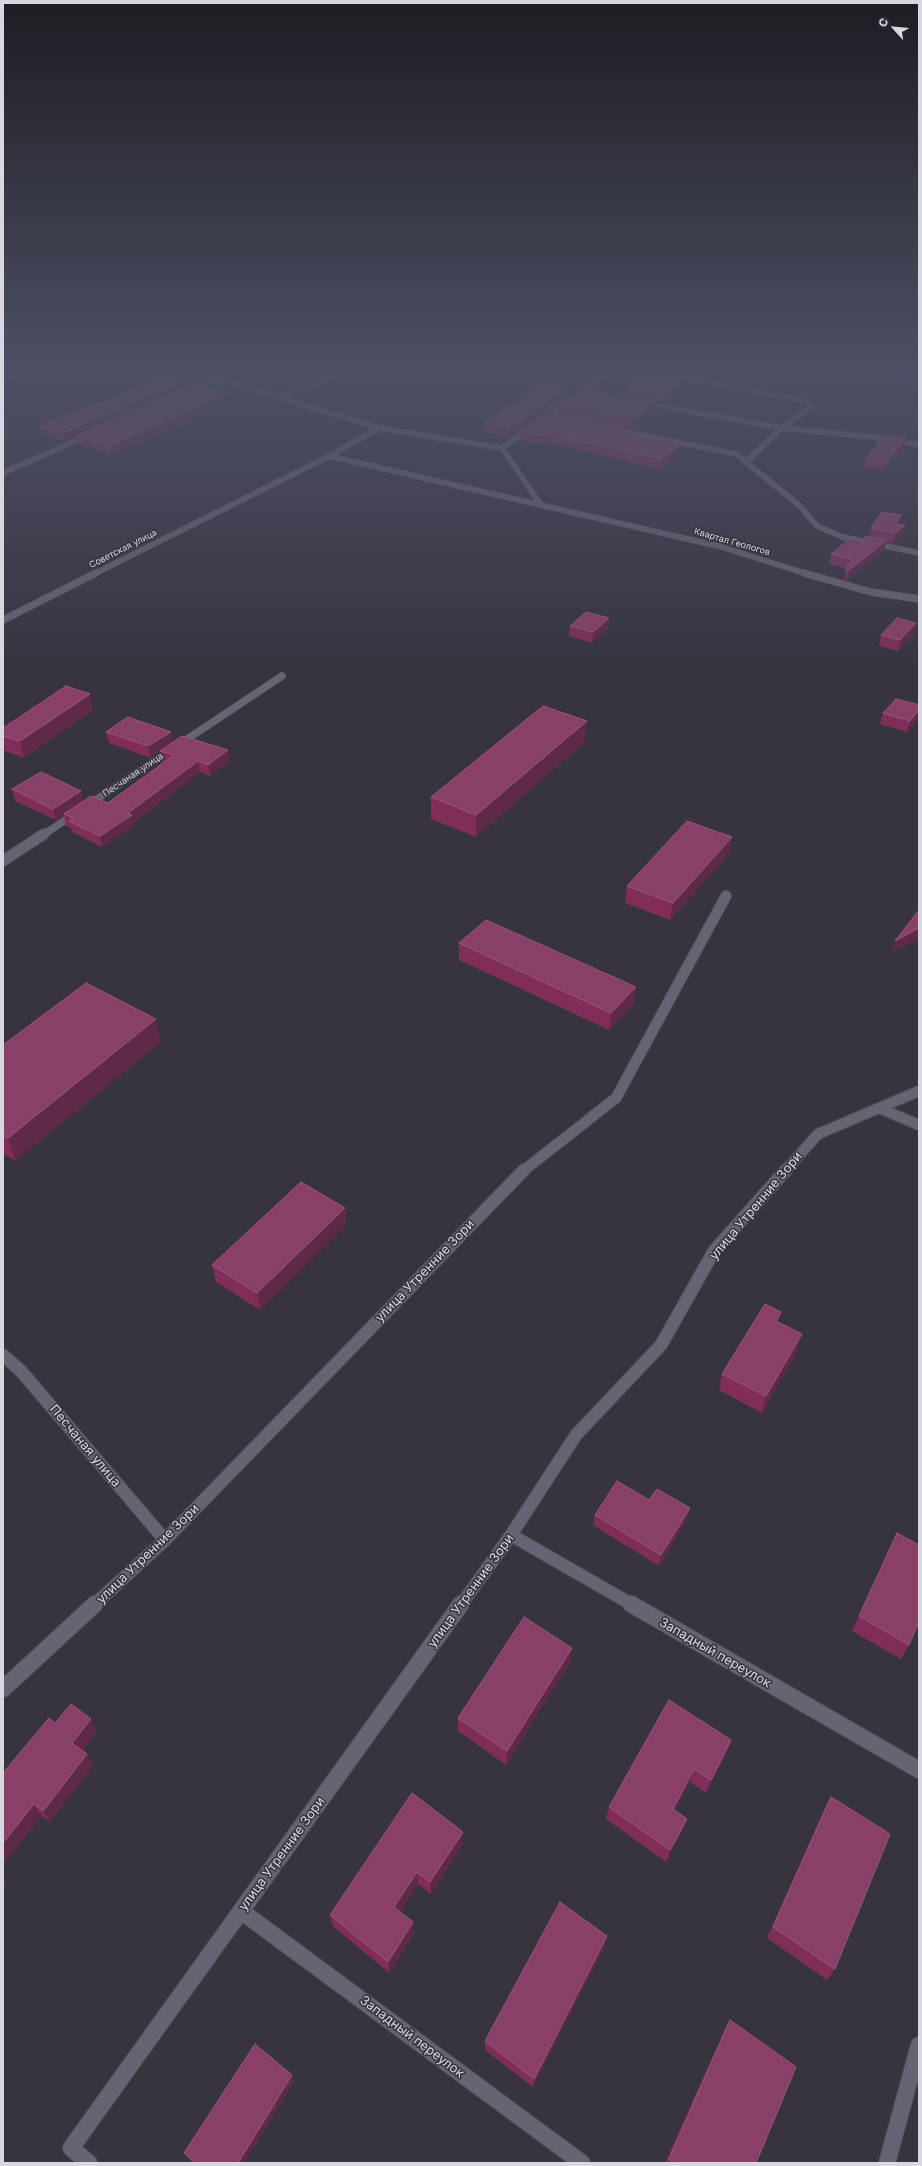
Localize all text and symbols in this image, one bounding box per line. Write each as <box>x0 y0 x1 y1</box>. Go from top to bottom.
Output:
north arrow <box>874 8 914 48</box>
text: С <box>875 16 891 29</box>
street label: Квартал Геологов <box>693 526 771 558</box>
street label: Советская улица <box>87 527 159 571</box>
street label: Песчаная улица <box>101 751 165 799</box>
street label: улица Утренние Зори <box>706 1149 806 1263</box>
street label: улица Утренние Зори <box>372 1217 478 1325</box>
street label: Песчаная улица <box>46 1402 124 1490</box>
street label: улица Утренние Зори <box>94 1501 202 1607</box>
street label: улица Утренние Зори <box>425 1531 517 1651</box>
street label: Западный переулок <box>656 1615 774 1691</box>
street label: улица Утренние Зори <box>236 1794 328 1914</box>
street label: Западный переулок <box>357 1993 467 2081</box>

